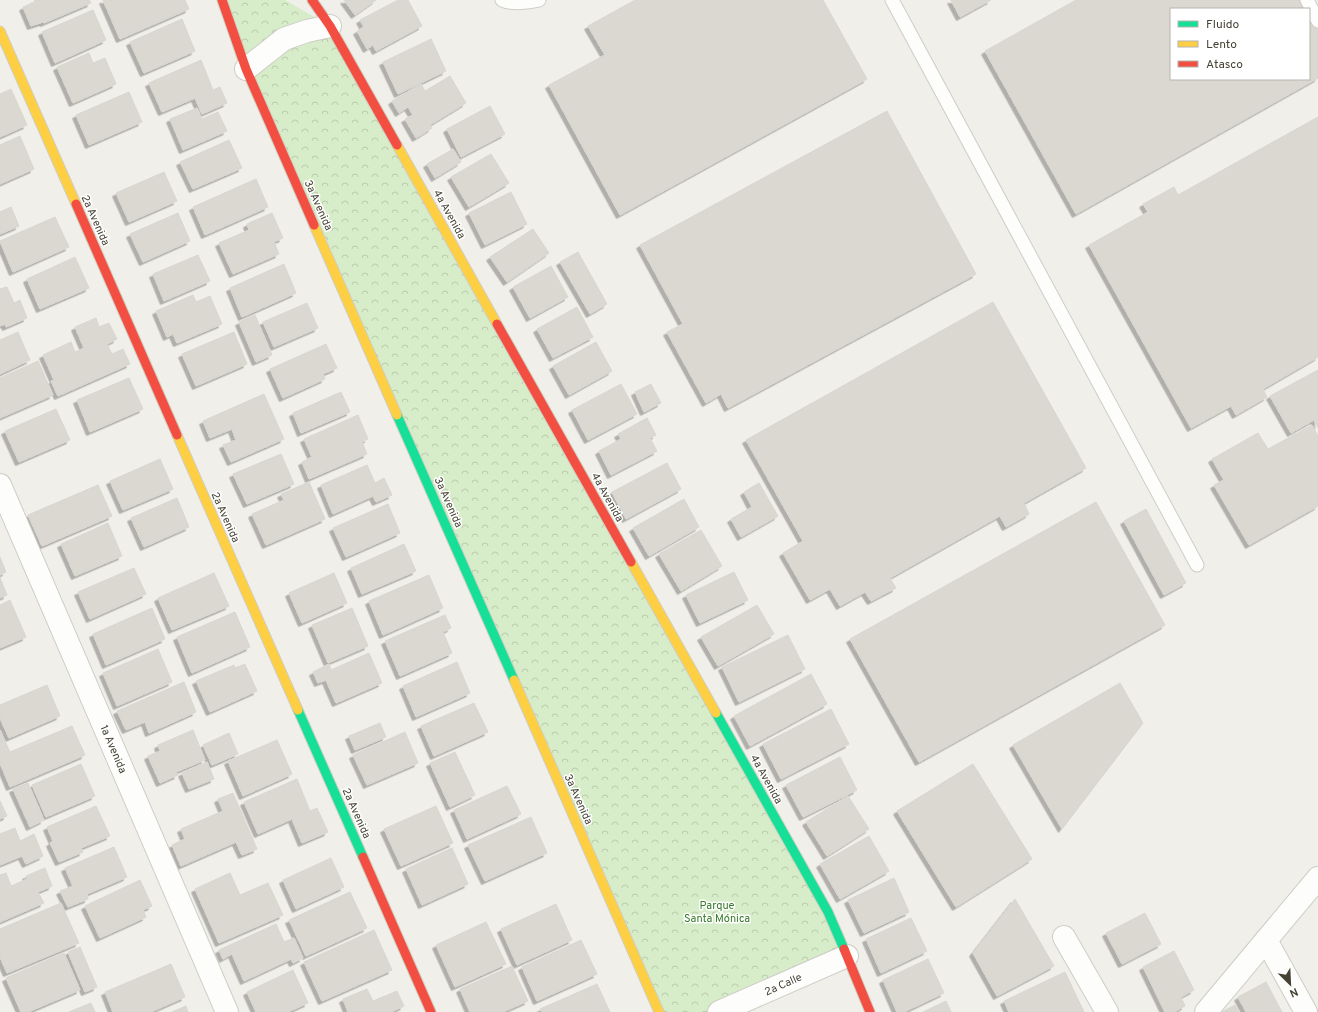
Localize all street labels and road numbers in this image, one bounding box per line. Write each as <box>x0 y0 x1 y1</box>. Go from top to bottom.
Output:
street label: 3a Avenida <box>301 178 336 233</box>
street label: 4a Avenida <box>430 187 468 242</box>
street label: 2a Avenida <box>78 193 113 248</box>
street label: 4a Avenida <box>588 470 626 525</box>
street label: 3a Avenida <box>431 475 466 530</box>
street label: 2a Avenida <box>208 490 243 545</box>
street label: 1a Avenida <box>97 723 130 776</box>
street label: 4a Avenida <box>747 752 785 807</box>
street label: 3a Avenida <box>561 772 596 827</box>
street label: 2a Avenida <box>339 786 374 841</box>
street label: 2a Calle <box>762 970 804 999</box>

